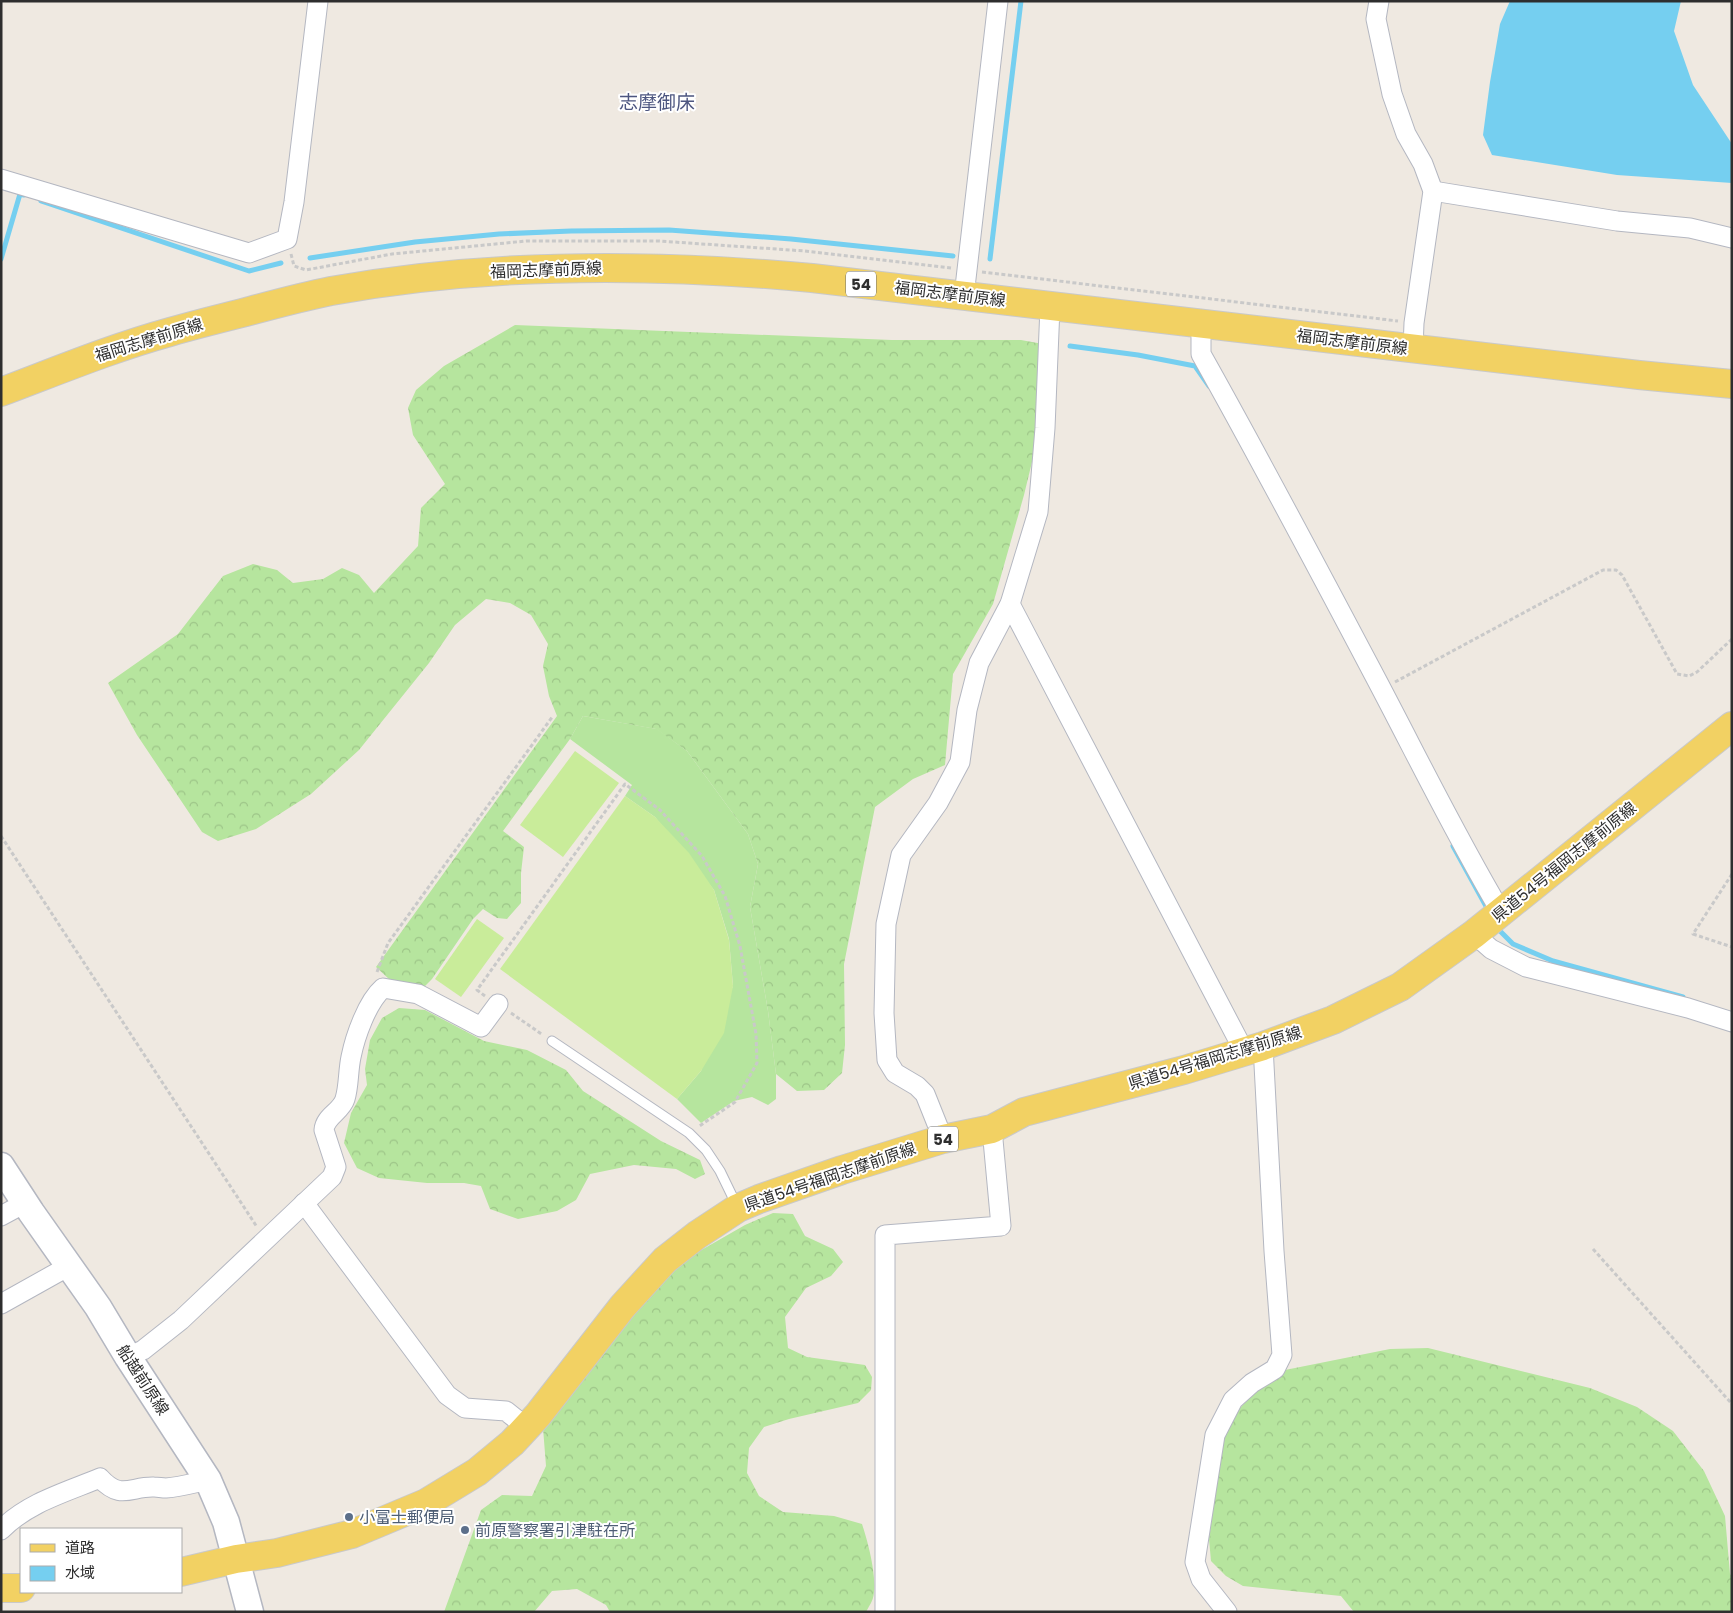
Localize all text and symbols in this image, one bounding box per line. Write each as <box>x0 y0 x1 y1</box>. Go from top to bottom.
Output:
district label: 志摩御床 <box>619 89 695 116</box>
street label: 福岡志摩前原線 <box>490 257 602 283</box>
road number: 54 <box>846 272 876 296</box>
street label: 福岡志摩前原線 <box>893 276 1007 312</box>
street label: 福岡志摩前原線 <box>92 313 206 367</box>
street label: 福岡志摩前原線 <box>1295 324 1409 360</box>
street label: 県道54号福岡志摩前原線 <box>1487 796 1641 928</box>
street label: 県道54号福岡志摩前原線 <box>1126 1021 1304 1095</box>
road number: 54 <box>928 1126 958 1152</box>
street label: 県道54号福岡志摩前原線 <box>741 1137 919 1217</box>
street label: 船越前原線 <box>112 1340 174 1420</box>
place label: 小富士郵便局 <box>359 1506 455 1529</box>
marker: 小富士郵便局 <box>343 1511 355 1523</box>
place label: 前原警察署引津駐在所 <box>475 1519 635 1542</box>
marker: 前原警察署引津駐在所 <box>459 1524 471 1536</box>
legend <box>20 1528 182 1593</box>
text: 道路 <box>65 1537 95 1558</box>
text: 水域 <box>65 1562 95 1583</box>

